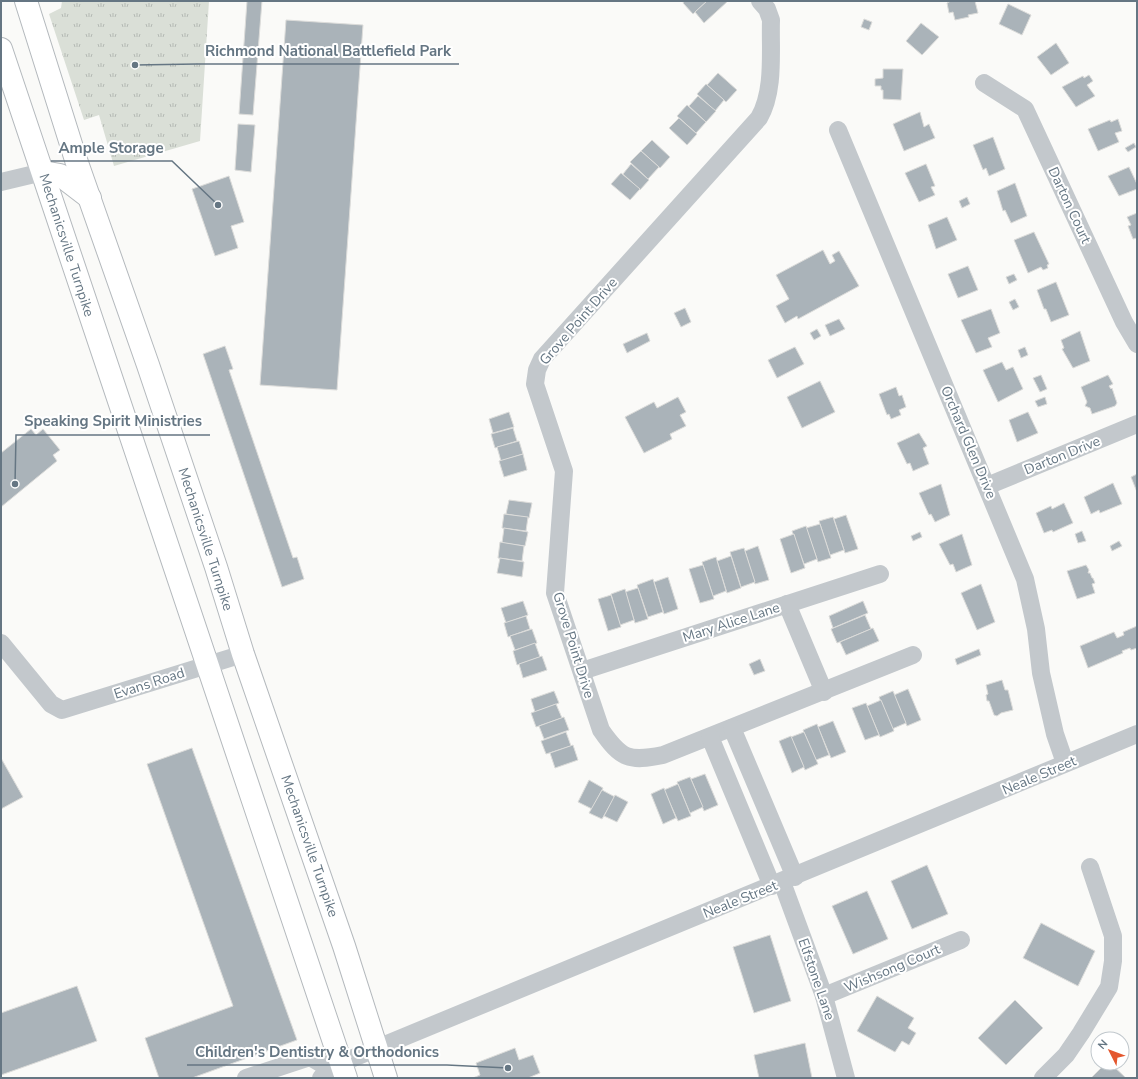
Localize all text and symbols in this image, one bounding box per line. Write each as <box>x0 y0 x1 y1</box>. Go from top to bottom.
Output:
callout: Richmond National Battlefield Park <box>197 37 459 64</box>
text: Richmond National Battlefield Park <box>205 41 452 61</box>
callout: Ample Storage <box>51 134 172 161</box>
text: Ample Storage <box>58 138 164 158</box>
street label: Darton Court <box>1044 164 1096 247</box>
street label: Mechanicsville Turnpike <box>34 171 99 319</box>
street label: Grove Point Drive <box>535 274 622 369</box>
street label: Orchard Glen Drive <box>936 383 1001 501</box>
callout: Speaking Spirit Ministries <box>16 408 210 435</box>
text: Speaking Spirit Ministries <box>24 411 202 431</box>
street label: Darton Drive <box>1021 432 1103 479</box>
street label: Mechanicsville Turnpike <box>173 465 238 613</box>
street label: Grove Point Drive <box>548 590 599 701</box>
street label: Mary Alice Lane <box>680 598 782 647</box>
street label: Evans Road <box>111 663 187 704</box>
street label: Neale Street <box>999 751 1079 800</box>
street label: Mechanicsville Turnpike <box>276 773 343 920</box>
street label: Neale Street <box>700 876 780 923</box>
street label: Elfstone Lane <box>794 936 839 1023</box>
street label: Wishsong Court <box>841 940 943 997</box>
north arrow <box>1090 1031 1130 1071</box>
text: N <box>1095 1037 1111 1053</box>
callout: Children's Dentistry & Orthodonics <box>187 1038 447 1065</box>
text: Children's Dentistry & Orthodonics <box>195 1042 439 1062</box>

